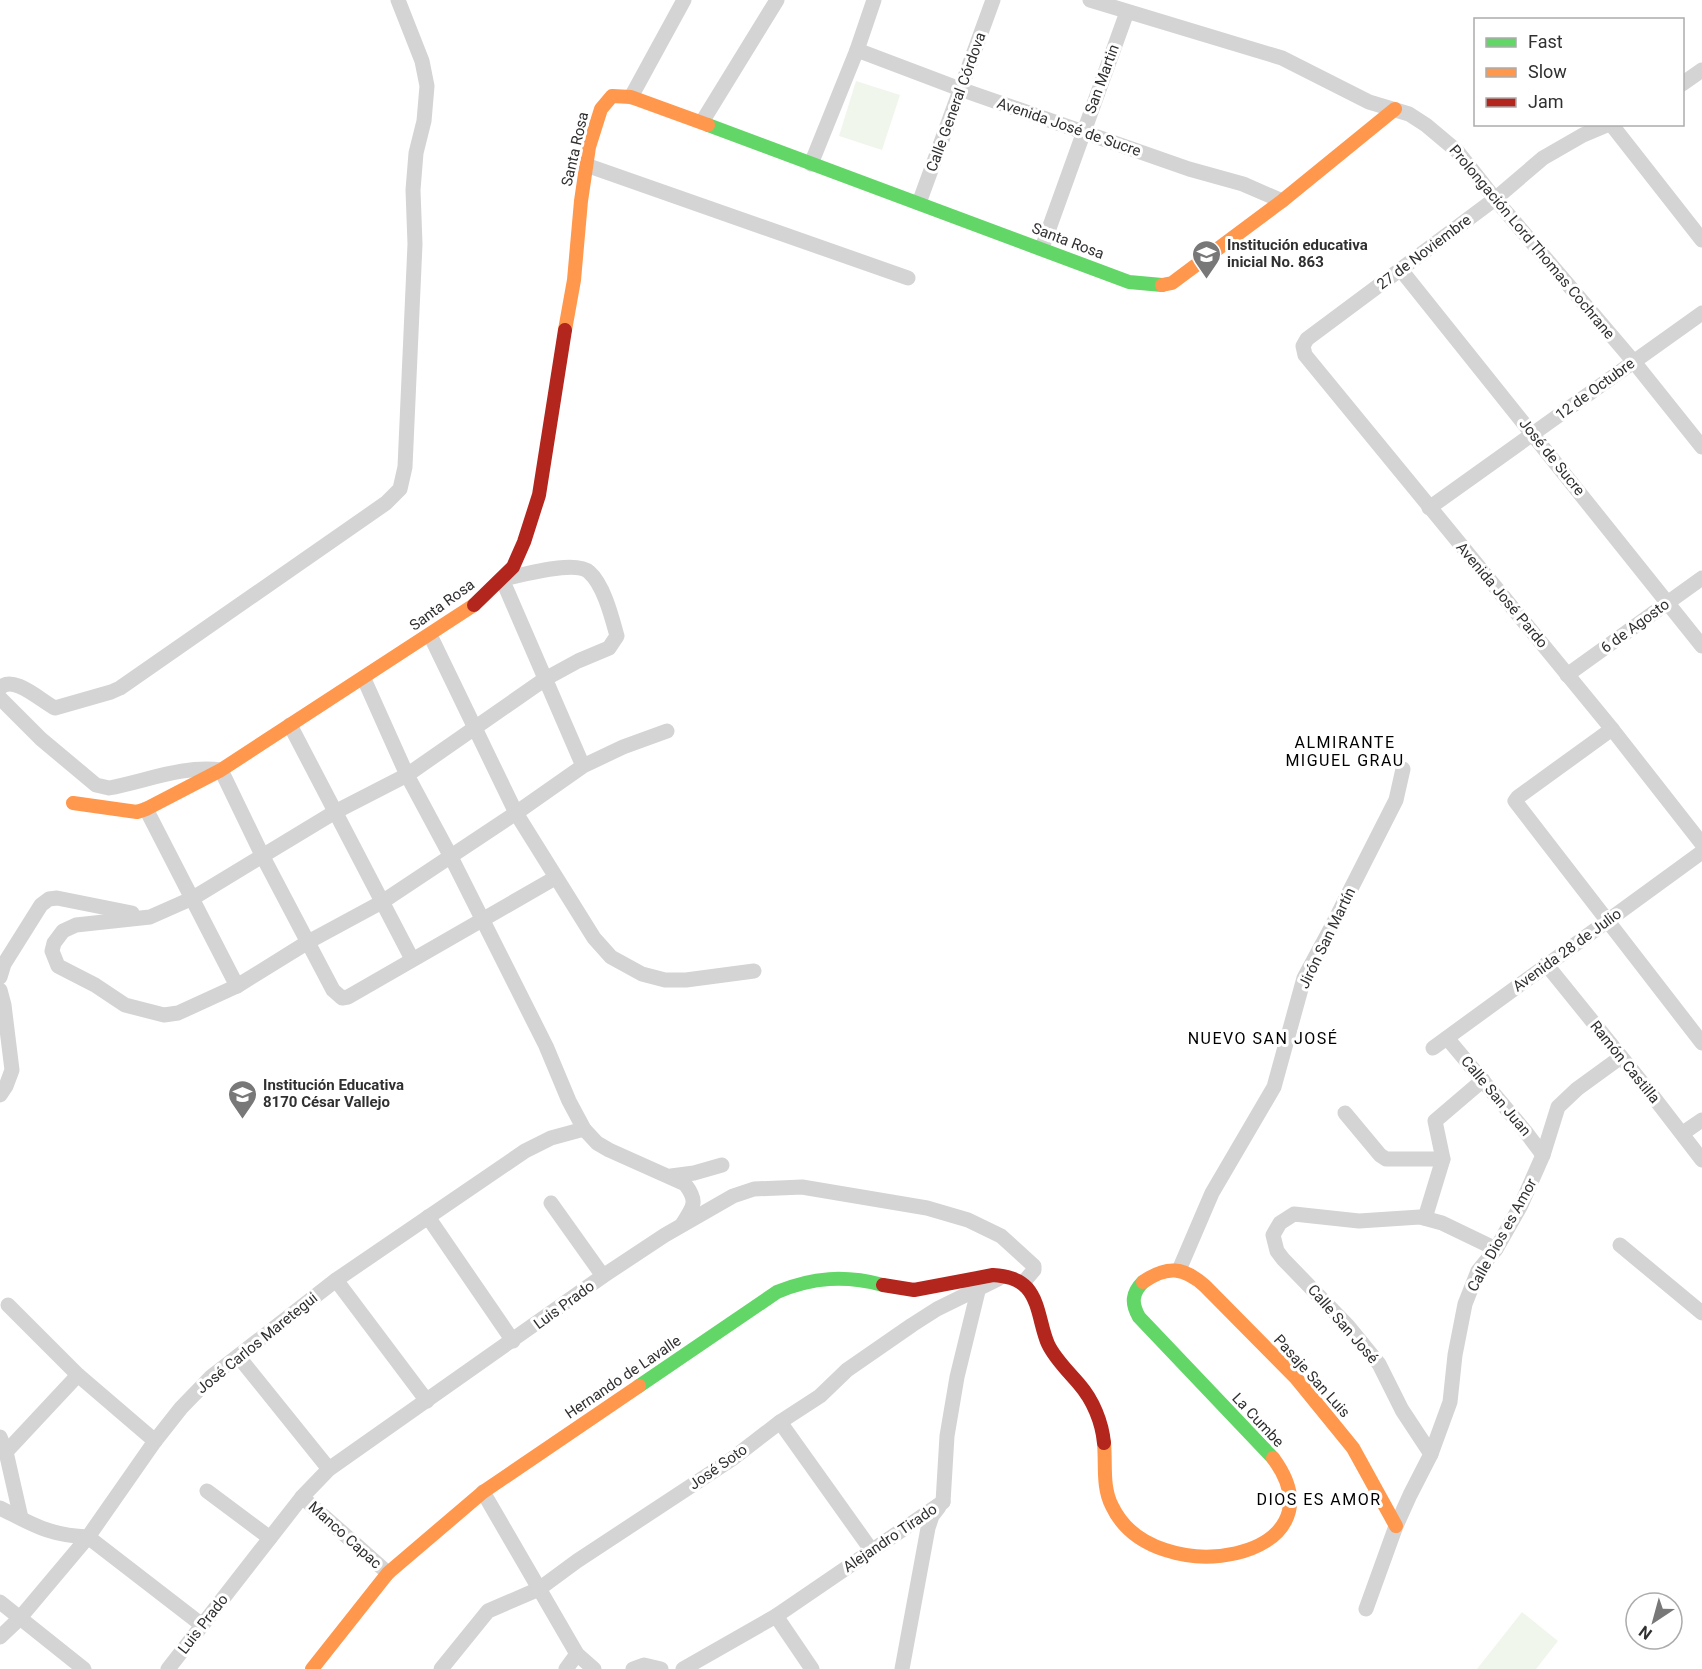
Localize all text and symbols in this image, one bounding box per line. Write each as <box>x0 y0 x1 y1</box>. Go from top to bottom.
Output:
legend <box>1474 18 1684 126</box>
street label: Calle General Córdova <box>922 30 990 174</box>
text: Fast <box>1528 31 1563 52</box>
street label: San Martin <box>1081 42 1123 116</box>
text: Slow <box>1528 61 1567 82</box>
text: Jam <box>1528 91 1564 112</box>
street label: Avenida José de Sucre <box>995 94 1143 160</box>
street label: Santa Rosa <box>558 110 592 188</box>
street label: Prolongación Lord Thomas Cochrane <box>1445 141 1619 343</box>
street label: 27 de Noviembre <box>1373 211 1475 293</box>
street label: Santa Rosa <box>1029 219 1107 263</box>
place label: Institución educativa inicial No. 863 <box>1227 236 1368 271</box>
school or university icon: Institución educativa inicial No. 863 <box>1190 238 1222 280</box>
street label: 12 de Octubre <box>1552 354 1638 424</box>
street label: José de Sucre <box>1515 415 1589 499</box>
street label: Avenida José Pardo <box>1453 538 1551 652</box>
street label: Santa Rosa <box>406 575 478 635</box>
street label: 6 de Agosto <box>1597 595 1673 657</box>
district label: ALMIRANTE MIGUEL GRAU <box>1285 733 1405 770</box>
street label: Jirón San Martín <box>1295 885 1359 991</box>
street label: Avenida 28 de Julio <box>1509 905 1625 995</box>
street label: Ramón Castilla <box>1586 1017 1664 1107</box>
district label: NUEVO SAN JOSÉ <box>1188 1029 1338 1048</box>
street label: Calle San Juan <box>1457 1052 1535 1140</box>
place label: Institución Educativa 8170 César Vallejo <box>263 1076 404 1111</box>
school or university icon: Institución Educativa 8170 César Vallejo <box>226 1078 258 1120</box>
street label: Calle Dios es Amor <box>1463 1175 1541 1295</box>
street label: Luis Prado <box>530 1277 598 1333</box>
street label: Calle San José <box>1304 1281 1382 1367</box>
street label: José Carlos Maretegui <box>193 1289 321 1397</box>
street label: Hernando de Lavalle <box>562 1331 684 1422</box>
street label: Pasaje San Luis <box>1270 1331 1354 1421</box>
street label: La Cumbe <box>1228 1389 1288 1451</box>
street label: José Soto <box>685 1440 751 1494</box>
district label: DIOS ES AMOR <box>1256 1490 1382 1509</box>
street label: Manco Capac <box>305 1498 385 1573</box>
street label: Alejandro Tirado <box>840 1500 940 1576</box>
street label: Luis Prado <box>174 1591 232 1657</box>
north arrow <box>1624 1591 1684 1651</box>
text: N <box>1635 1622 1656 1644</box>

